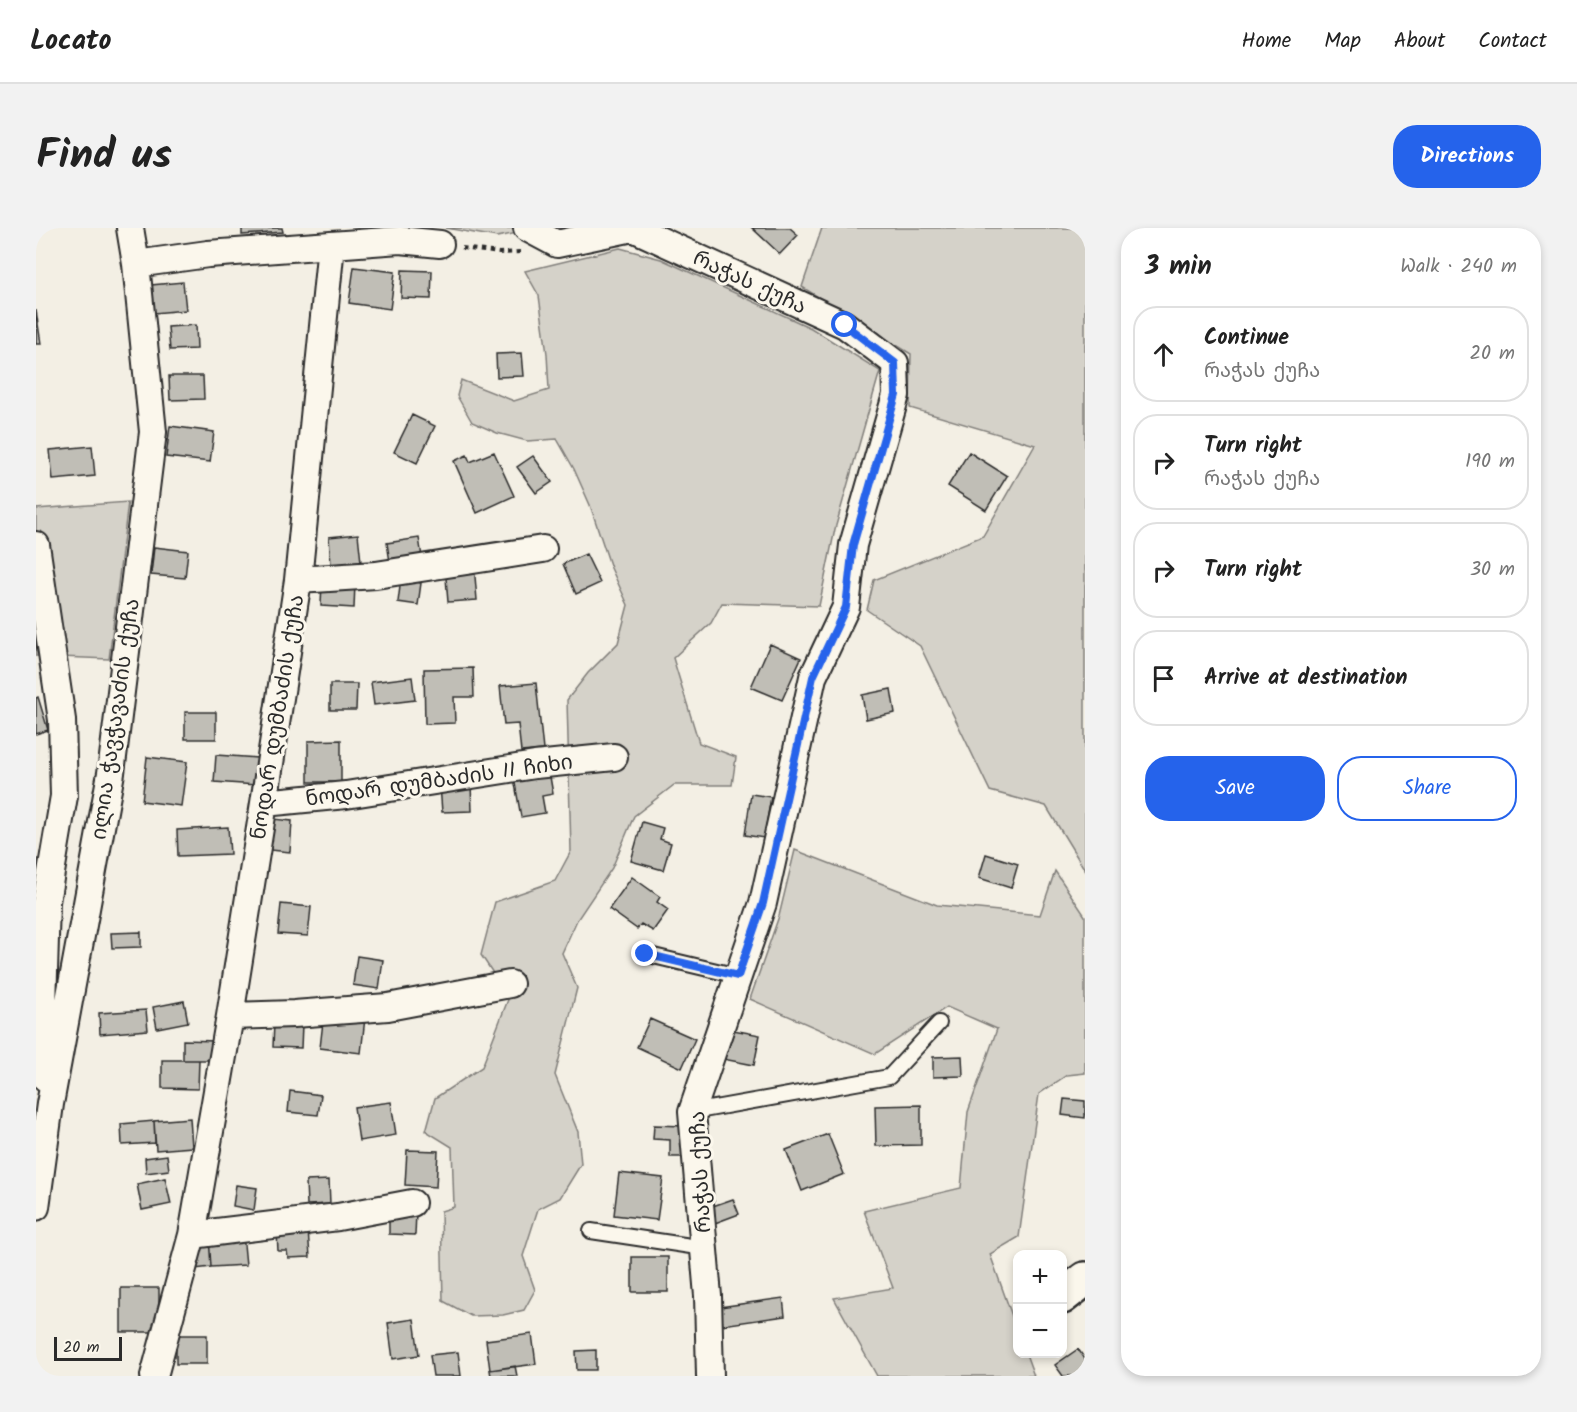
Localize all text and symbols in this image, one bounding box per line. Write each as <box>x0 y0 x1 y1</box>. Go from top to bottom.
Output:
text: Locato <box>30 19 111 64</box>
text: Home <box>1242 25 1291 58</box>
text: Map <box>1324 25 1361 58</box>
text: About <box>1394 25 1445 58</box>
text: Contact <box>1478 25 1547 58</box>
text: Find us <box>36 123 172 190</box>
button: Directions <box>1393 125 1541 188</box>
street label: რაჭას ქუჩა <box>687 243 812 324</box>
text: 3 min <box>1145 246 1212 288</box>
text: Walk · 240 m <box>1400 251 1517 283</box>
route start <box>831 311 857 337</box>
text: Continue <box>1204 321 1289 356</box>
icon: ahead <box>1147 338 1180 371</box>
text: 20 m <box>1469 338 1515 370</box>
text: რაჭას ქუჩა <box>1204 356 1320 388</box>
text: Turn right <box>1204 429 1302 464</box>
icon: right <box>1147 446 1180 479</box>
text: 190 m <box>1465 446 1515 478</box>
text: რაჭას ქუჩა <box>1204 464 1320 496</box>
text: Turn right <box>1204 553 1302 588</box>
icon: right <box>1147 554 1180 587</box>
text: 30 m <box>1470 554 1515 586</box>
street label: ნოდარ დუმბაძის ქუჩა <box>243 592 314 842</box>
street label: ილია ჭავჭავაძის ქუჩა <box>83 596 150 842</box>
text: Arrive at destination <box>1204 661 1407 696</box>
icon: arrive <box>1147 662 1180 695</box>
street label: ნოდარ დუმბაძის II ჩიხი <box>303 746 575 817</box>
button: Save <box>1145 756 1325 821</box>
button: Share <box>1337 756 1517 821</box>
route end <box>631 940 657 966</box>
street label: რაჭას ქუჩა <box>682 1110 721 1234</box>
map controls <box>1013 1250 1067 1358</box>
button: + <box>1013 1250 1067 1304</box>
button: − <box>1013 1304 1067 1358</box>
scale bar <box>54 1334 122 1362</box>
text: 20 m <box>63 1335 99 1360</box>

